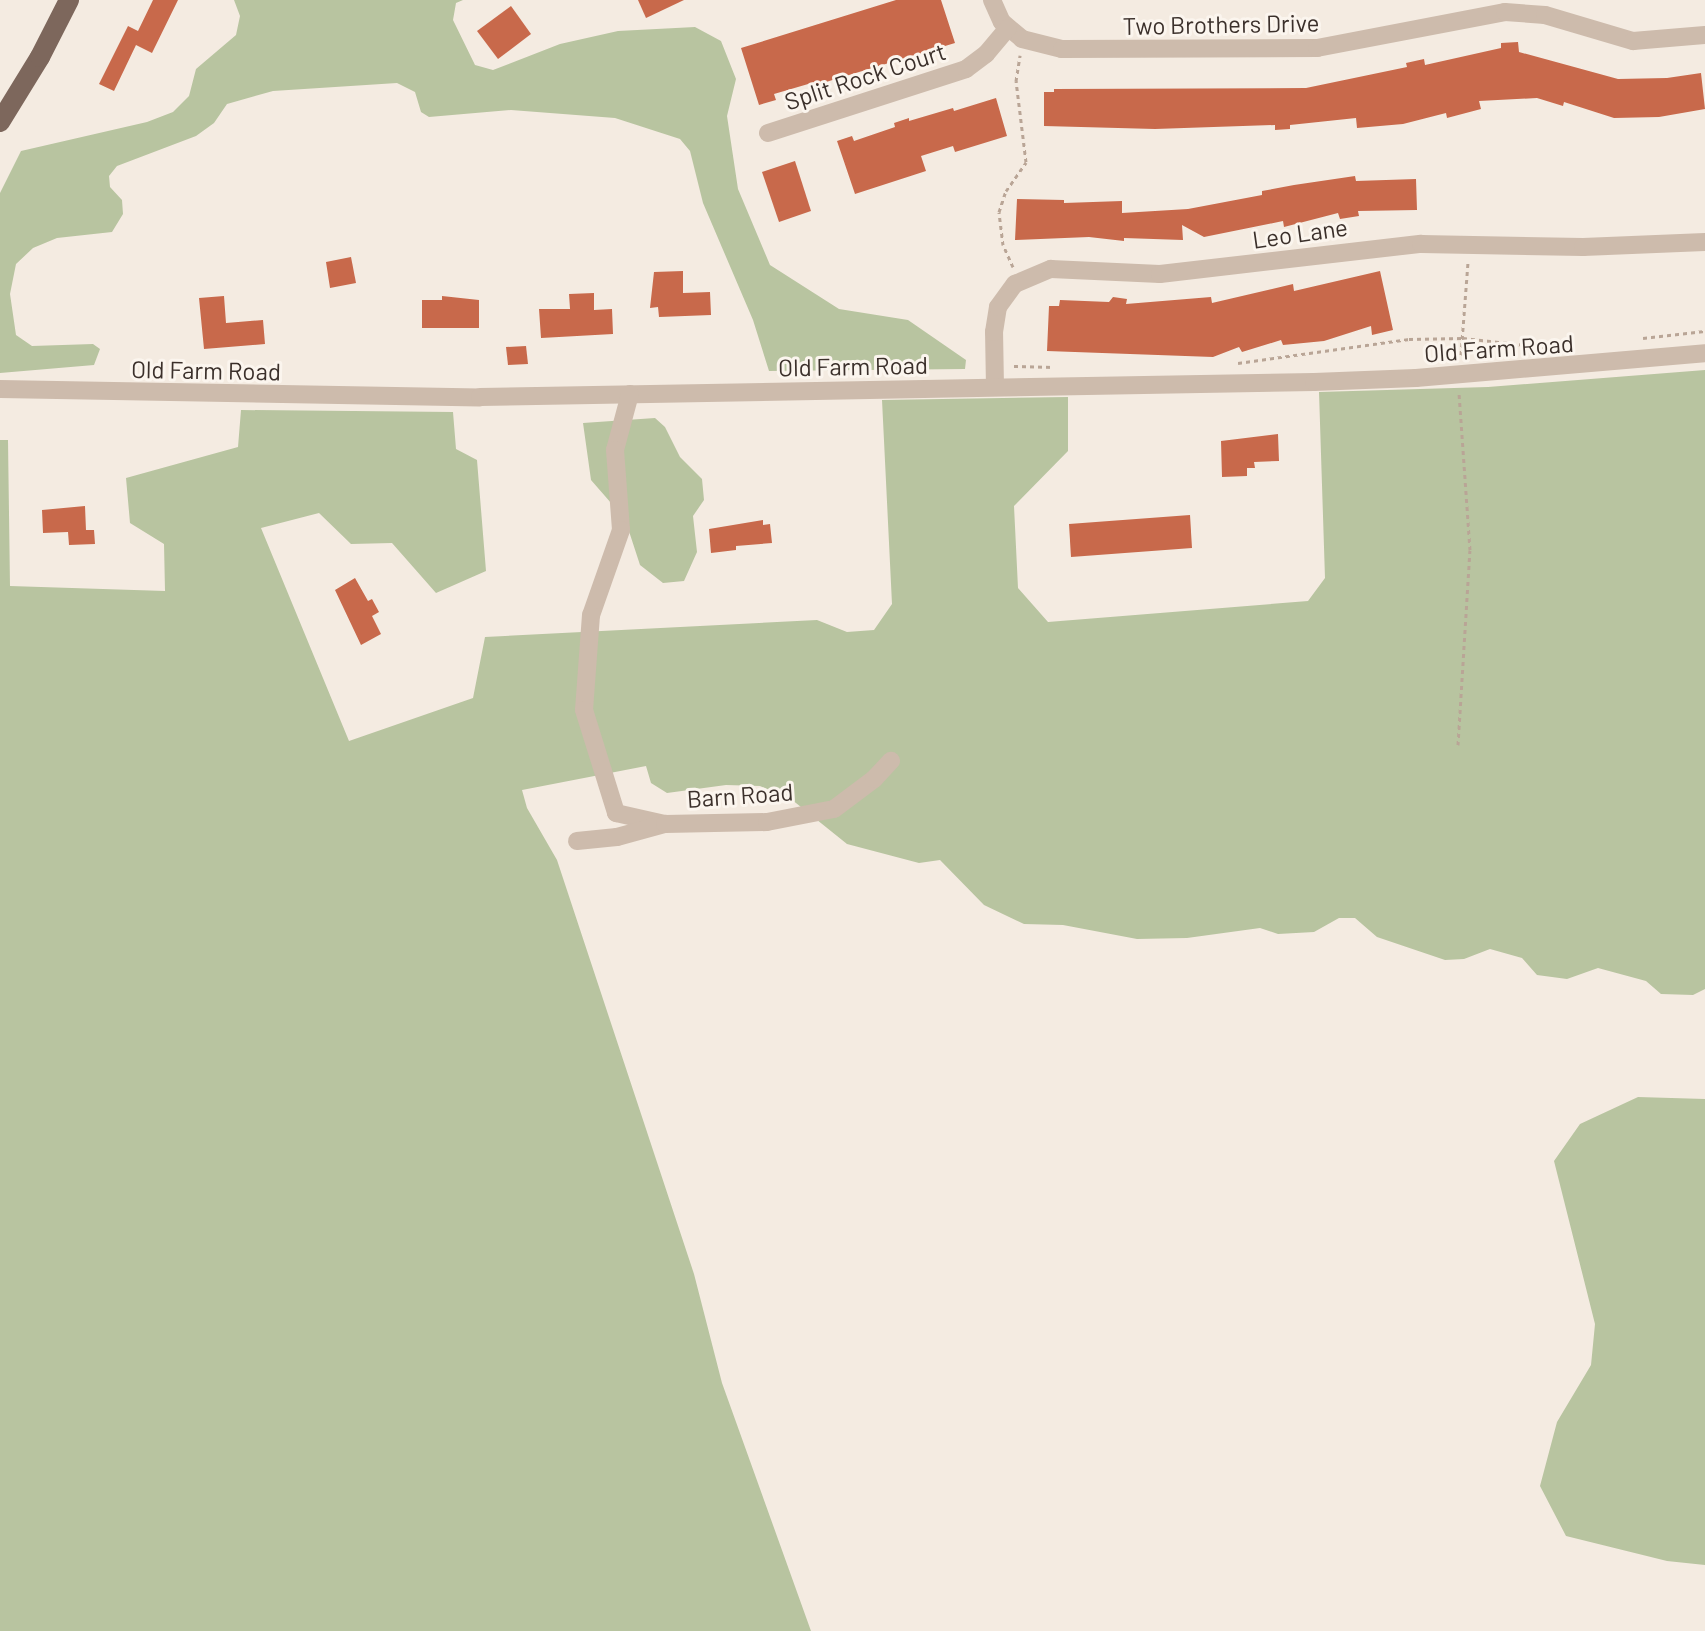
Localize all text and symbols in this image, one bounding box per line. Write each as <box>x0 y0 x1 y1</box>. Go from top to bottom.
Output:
street label: Two Brothers Drive <box>1122 8 1320 40</box>
street label: Split Rock Court <box>781 36 949 116</box>
street label: Leo Lane <box>1251 212 1349 254</box>
street label: Old Farm Road <box>1423 328 1575 368</box>
street label: Old Farm Road <box>778 350 928 382</box>
street label: Old Farm Road <box>131 354 281 386</box>
street label: Barn Road <box>686 777 794 813</box>

